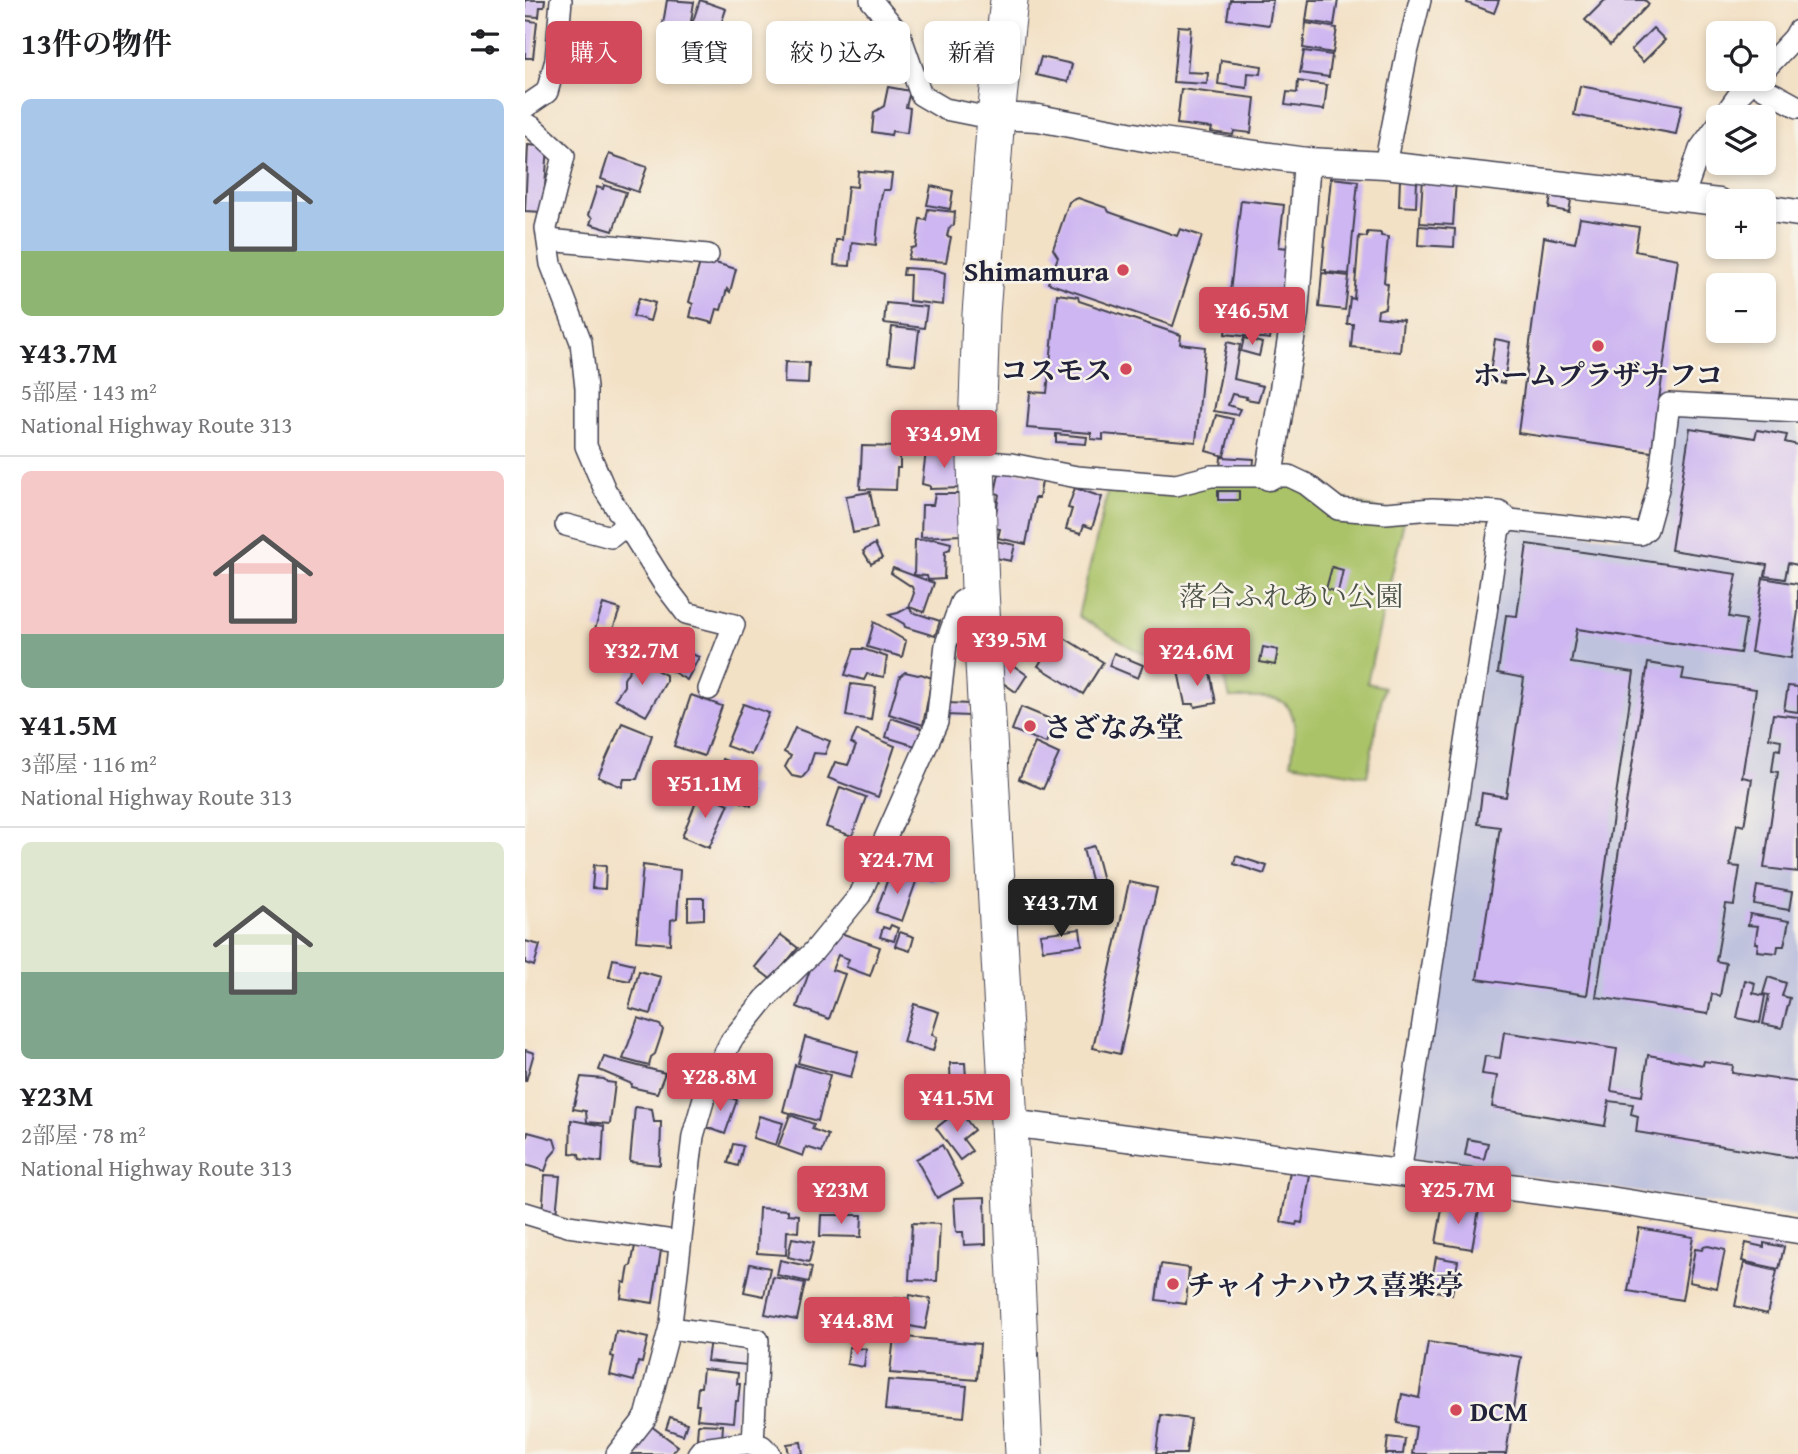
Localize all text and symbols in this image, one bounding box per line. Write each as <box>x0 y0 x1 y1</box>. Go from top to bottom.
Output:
text: 13件の物件 <box>21 21 172 65</box>
chip: 購入 <box>546 21 642 84</box>
chip: 賃貸 <box>656 21 752 84</box>
chip: 絞り込み <box>766 21 910 84</box>
chip: 新着 <box>924 21 1020 84</box>
map controls <box>1706 21 1776 343</box>
button: locate <box>1706 21 1776 91</box>
icon: filters <box>466 23 504 61</box>
button: layers <box>1706 105 1776 175</box>
icon: home <box>200 144 326 270</box>
button: + <box>1706 189 1776 259</box>
place label: Shimamura <box>964 250 1110 291</box>
marker: Shimamura <box>1115 262 1131 278</box>
button: − <box>1706 273 1776 343</box>
pin: ¥46.5M <box>1195 288 1309 347</box>
text: ¥46.5M <box>1215 293 1289 326</box>
text: ¥43.7M <box>21 330 117 374</box>
marker: ホームプラザナフコ <box>1590 338 1606 354</box>
place label: コスモス <box>1000 349 1112 390</box>
place label: ホームプラザナフコ <box>1473 354 1723 395</box>
marker: コスモス <box>1118 361 1134 377</box>
text: 5部屋 · 143 m² <box>21 375 157 408</box>
text: National Highway Route 313 <box>21 408 293 441</box>
pin: ¥34.9M <box>887 410 1001 470</box>
text: ¥34.9M <box>907 416 981 449</box>
icon: home <box>200 516 326 642</box>
park label: 落合ふれあい公園 <box>1179 575 1403 616</box>
pin: ¥39.5M <box>953 616 1067 676</box>
text: ¥39.5M <box>973 622 1047 655</box>
pin: ¥32.7M <box>585 628 699 687</box>
pin: ¥24.6M <box>1140 628 1254 688</box>
text: ¥32.7M <box>605 633 679 666</box>
text: ¥24.6M <box>1160 634 1234 667</box>
text: ¥41.5M <box>21 702 117 746</box>
place label: さざなみ堂 <box>1044 706 1184 747</box>
marker: さざなみ堂 <box>1022 718 1038 734</box>
text: 3部屋 · 116 m² <box>21 747 157 780</box>
pin: ¥51.1M <box>648 760 762 820</box>
text: ¥51.1M <box>668 766 742 799</box>
text: National Highway Route 313 <box>21 780 293 813</box>
pin: ¥24.7M <box>840 836 954 896</box>
text: ¥24.7M <box>860 842 934 875</box>
pin: ¥43.7M <box>1004 880 1118 939</box>
text: ¥43.7M <box>1024 885 1098 918</box>
icon: home <box>200 887 326 1013</box>
pin: ¥28.8M <box>663 1054 777 1113</box>
text: ¥28.8M <box>683 1059 757 1092</box>
text: ¥23M <box>21 1073 93 1117</box>
pin: ¥41.5M <box>900 1074 1014 1134</box>
text: ¥41.5M <box>920 1080 994 1113</box>
text: 2部屋 · 78 m² <box>21 1118 146 1151</box>
text: National Highway Route 313 <box>21 1151 293 1184</box>
pin: ¥23M <box>800 1166 882 1226</box>
pin: ¥25.7M <box>1401 1166 1515 1226</box>
text: ¥23M <box>813 1172 869 1205</box>
text: ¥25.7M <box>1421 1172 1495 1205</box>
place label: チャイナハウス喜楽亭 <box>1187 1264 1464 1305</box>
marker: チャイナハウス喜楽亭 <box>1165 1276 1181 1292</box>
pin: ¥44.8M <box>800 1298 914 1357</box>
text: ¥44.8M <box>820 1303 894 1336</box>
place label: DCM <box>1470 1390 1528 1431</box>
marker: DCM <box>1448 1402 1464 1418</box>

